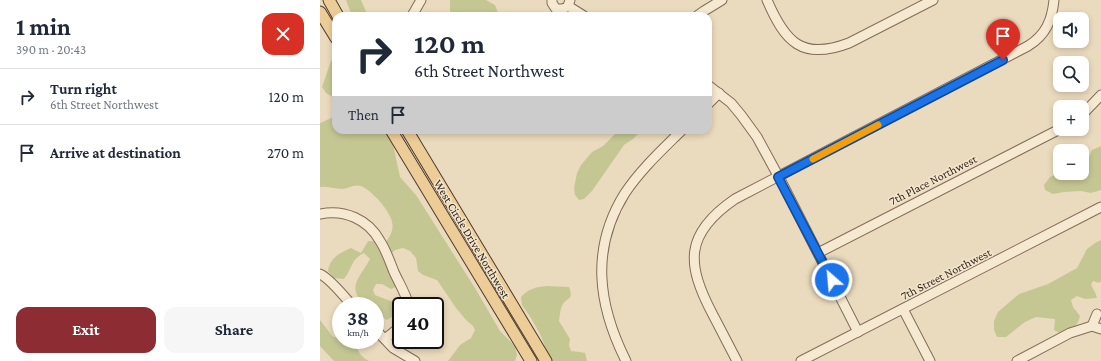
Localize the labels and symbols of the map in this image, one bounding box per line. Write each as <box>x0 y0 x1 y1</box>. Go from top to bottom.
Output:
pin <box>986 19 1020 60</box>
street label: 7th Place Northwest <box>887 151 980 208</box>
street label: West Circle Drive Northwest <box>431 177 514 302</box>
street label: 7th Street Northwest <box>898 245 994 303</box>
position arrow <box>811 259 853 301</box>
speed limit sign: 40 <box>392 297 444 349</box>

